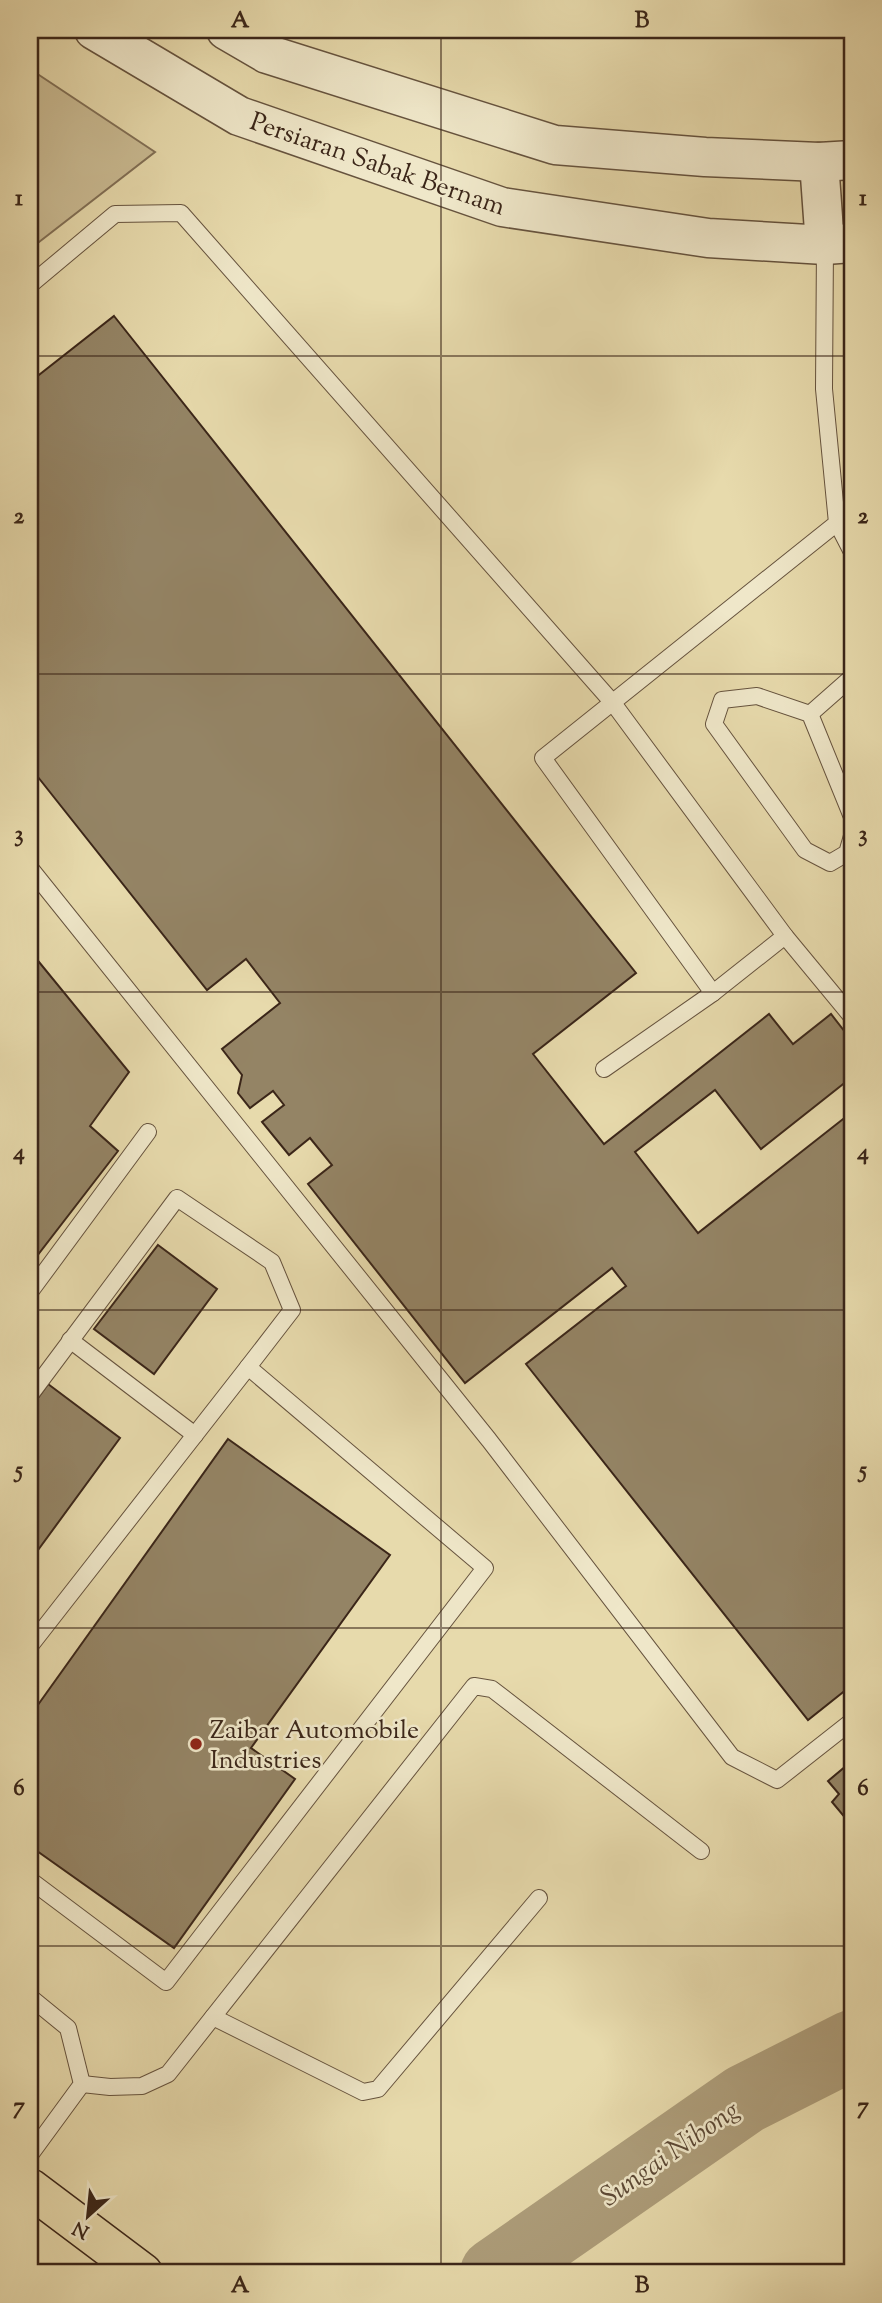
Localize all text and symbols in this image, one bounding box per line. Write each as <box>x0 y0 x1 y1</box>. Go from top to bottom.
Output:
text: A <box>231 5 250 38</box>
text: B <box>635 5 650 38</box>
street label: Persiaran Sabak Bernam <box>245 104 510 226</box>
text: 1 <box>15 183 23 216</box>
text: 1 <box>859 183 867 216</box>
text: 2 <box>14 501 25 534</box>
text: 2 <box>858 501 869 534</box>
text: 3 <box>14 819 24 852</box>
text: 3 <box>858 819 868 852</box>
text: 4 <box>12 1137 25 1170</box>
text: 4 <box>856 1137 869 1170</box>
text: 5 <box>13 1455 23 1488</box>
text: 5 <box>857 1455 867 1488</box>
place label: Zaibar Automobile Industries <box>210 1713 419 1780</box>
marker: Zaibar Automobile Industries <box>188 1736 204 1752</box>
text: 6 <box>13 1773 25 1806</box>
text: 6 <box>857 1773 869 1806</box>
text: 7 <box>13 2091 25 2124</box>
water label: Sungai Nibong <box>593 2091 749 2217</box>
text: 7 <box>857 2091 869 2124</box>
north arrow <box>52 2180 122 2250</box>
text: N <box>69 2213 94 2244</box>
text: A <box>231 2270 250 2303</box>
text: B <box>635 2270 650 2303</box>

